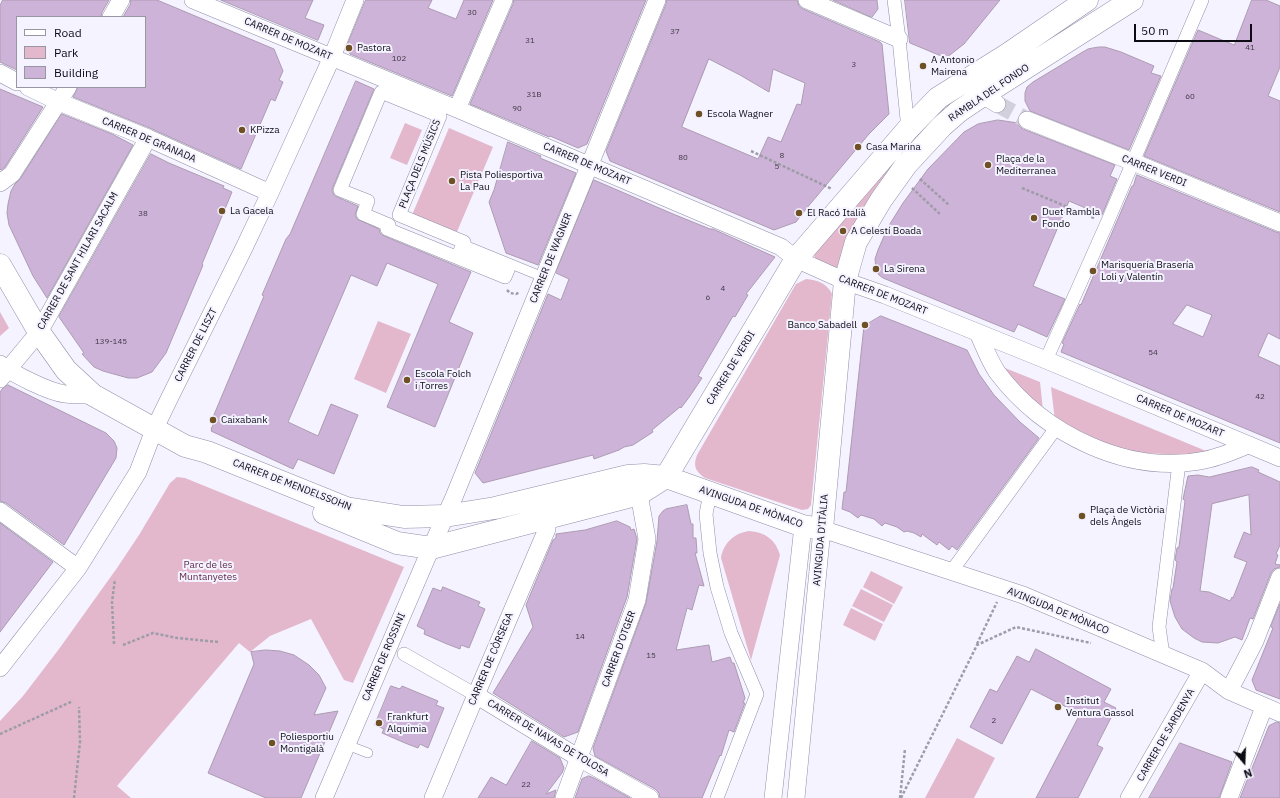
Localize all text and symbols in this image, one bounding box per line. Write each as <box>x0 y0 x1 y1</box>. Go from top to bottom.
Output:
house number: 30 <box>467 8 477 18</box>
street label: CARRER DE MOZART <box>242 15 334 63</box>
legend <box>16 16 146 88</box>
scale bar <box>1136 16 1254 42</box>
text: 50 m <box>1141 23 1169 38</box>
text: Road <box>54 25 82 40</box>
house number: 37 <box>670 27 680 37</box>
house number: 31 <box>525 36 535 46</box>
place label: Pastora <box>357 42 391 54</box>
marker: Pastora <box>344 43 354 53</box>
house number: 41 <box>1245 43 1255 53</box>
text: Park <box>54 45 78 60</box>
house number: 102 <box>392 54 406 64</box>
place label: A Antonio Mairena <box>931 54 975 78</box>
house number: 3 <box>852 60 856 70</box>
marker: A Antonio Mairena <box>918 61 928 71</box>
street label: RAMBLA DEL FONDO <box>946 62 1032 124</box>
text: Building <box>54 65 98 80</box>
house number: 31B <box>527 90 541 100</box>
house number: 60 <box>1185 92 1195 102</box>
house number: 90 <box>512 104 522 114</box>
place label: Escola Wagner <box>707 108 773 120</box>
marker: Escola Wagner <box>694 109 704 119</box>
street label: CARRER DE GRANADA <box>100 115 198 165</box>
street label: PLAÇA DELS MÚSICS <box>397 118 443 210</box>
place label: KPizza <box>250 124 280 136</box>
marker: KPizza <box>237 125 247 135</box>
street label: CARRER DE MOZART <box>541 140 633 188</box>
place label: Casa Marina <box>866 141 921 153</box>
marker: Casa Marina <box>853 142 863 152</box>
house number: 8 <box>780 151 784 161</box>
house number: 80 <box>678 153 688 163</box>
place label: Plaça de la Mediterranea <box>996 153 1056 176</box>
street label: CARRER VERDI <box>1120 153 1188 189</box>
marker: Plaça de la Mediterranea <box>983 160 993 170</box>
house number: 5 <box>775 162 779 172</box>
place label: Pista Poliesportiva La Pau <box>460 169 543 192</box>
marker: Pista Poliesportiva La Pau <box>447 176 457 186</box>
street label: CARRER DE SANT HILARI SACALM <box>35 190 121 332</box>
place label: La Gacela <box>230 205 274 217</box>
marker: La Gacela <box>217 206 227 216</box>
place label: Duet Rambla Fondo <box>1042 206 1100 230</box>
place label: El Racó Italià <box>807 207 866 219</box>
marker: El Racó Italià <box>794 208 804 218</box>
house number: 38 <box>138 209 148 219</box>
street label: CARRER DE WAGNER <box>527 211 575 305</box>
marker: Duet Rambla Fondo <box>1029 213 1039 223</box>
place label: A Celestí Boada <box>851 225 921 237</box>
marker: A Celestí Boada <box>838 226 848 236</box>
place label: Marisquería Brasería Loli y Valentín <box>1101 259 1194 282</box>
place label: La Sirena <box>884 263 925 275</box>
marker: La Sirena <box>871 264 881 274</box>
marker: Marisquería Brasería Loli y Valentín <box>1088 266 1098 276</box>
street label: CARRER DE MOZART <box>837 273 929 317</box>
house number: 4 <box>721 284 725 294</box>
house number: 6 <box>706 293 710 303</box>
street label: CARRER DE LISZT <box>172 306 220 384</box>
place label: Banco Sabadell <box>788 319 857 331</box>
marker: Banco Sabadell <box>860 320 870 330</box>
street label: CARRER DE VERDI <box>704 329 758 407</box>
house number: 139-145 <box>95 337 127 347</box>
house number: 54 <box>1148 348 1158 358</box>
place label: Escola Folch i Torres <box>415 368 471 392</box>
marker: Escola Folch i Torres <box>402 375 412 385</box>
street label: CARRER DE MOZART <box>1134 392 1226 440</box>
house number: 42 <box>1255 392 1265 402</box>
place label: Caixabank <box>221 414 268 426</box>
marker: Caixabank <box>208 415 218 425</box>
street label: CARRER DE MENDELSSOHN <box>231 457 353 513</box>
street label: AVINGUDA DE MÒNACO <box>698 484 804 530</box>
street label: AVINGUDA D'ITÀLIA <box>811 494 831 586</box>
place label: Plaça de Victòria dels Àngels <box>1090 504 1165 528</box>
marker: Plaça de Victòria dels Àngels <box>1077 511 1087 521</box>
park label: Parc de les Muntanyetes <box>179 559 237 582</box>
street label: AVINGUDA DE MÒNACO <box>1005 585 1111 637</box>
street label: CARRER D'OTGER <box>600 609 638 689</box>
street label: CARRER DE ROSSINI <box>360 611 408 703</box>
street label: CARRER DE CÒRSEGA <box>466 611 516 707</box>
house number: 14 <box>575 632 585 642</box>
house number: 15 <box>646 651 656 661</box>
street label: CARRER DE SARDENYA <box>1135 687 1197 783</box>
place label: Institut Ventura Gassol <box>1066 695 1134 718</box>
street label: CARRER DE NAVAS DE TOLOSA <box>485 697 611 779</box>
marker: Institut Ventura Gassol <box>1053 702 1063 712</box>
place label: Frankfurt Alquimia <box>387 711 428 734</box>
house number: 2 <box>992 716 996 726</box>
marker: Frankfurt Alquimia <box>374 718 384 728</box>
place label: Poliesportiu Montigalà <box>280 731 334 754</box>
marker: Poliesportiu Montigalà <box>267 738 277 748</box>
north arrow <box>1224 742 1264 782</box>
text: N <box>1242 765 1254 781</box>
house number: 22 <box>521 780 531 790</box>

